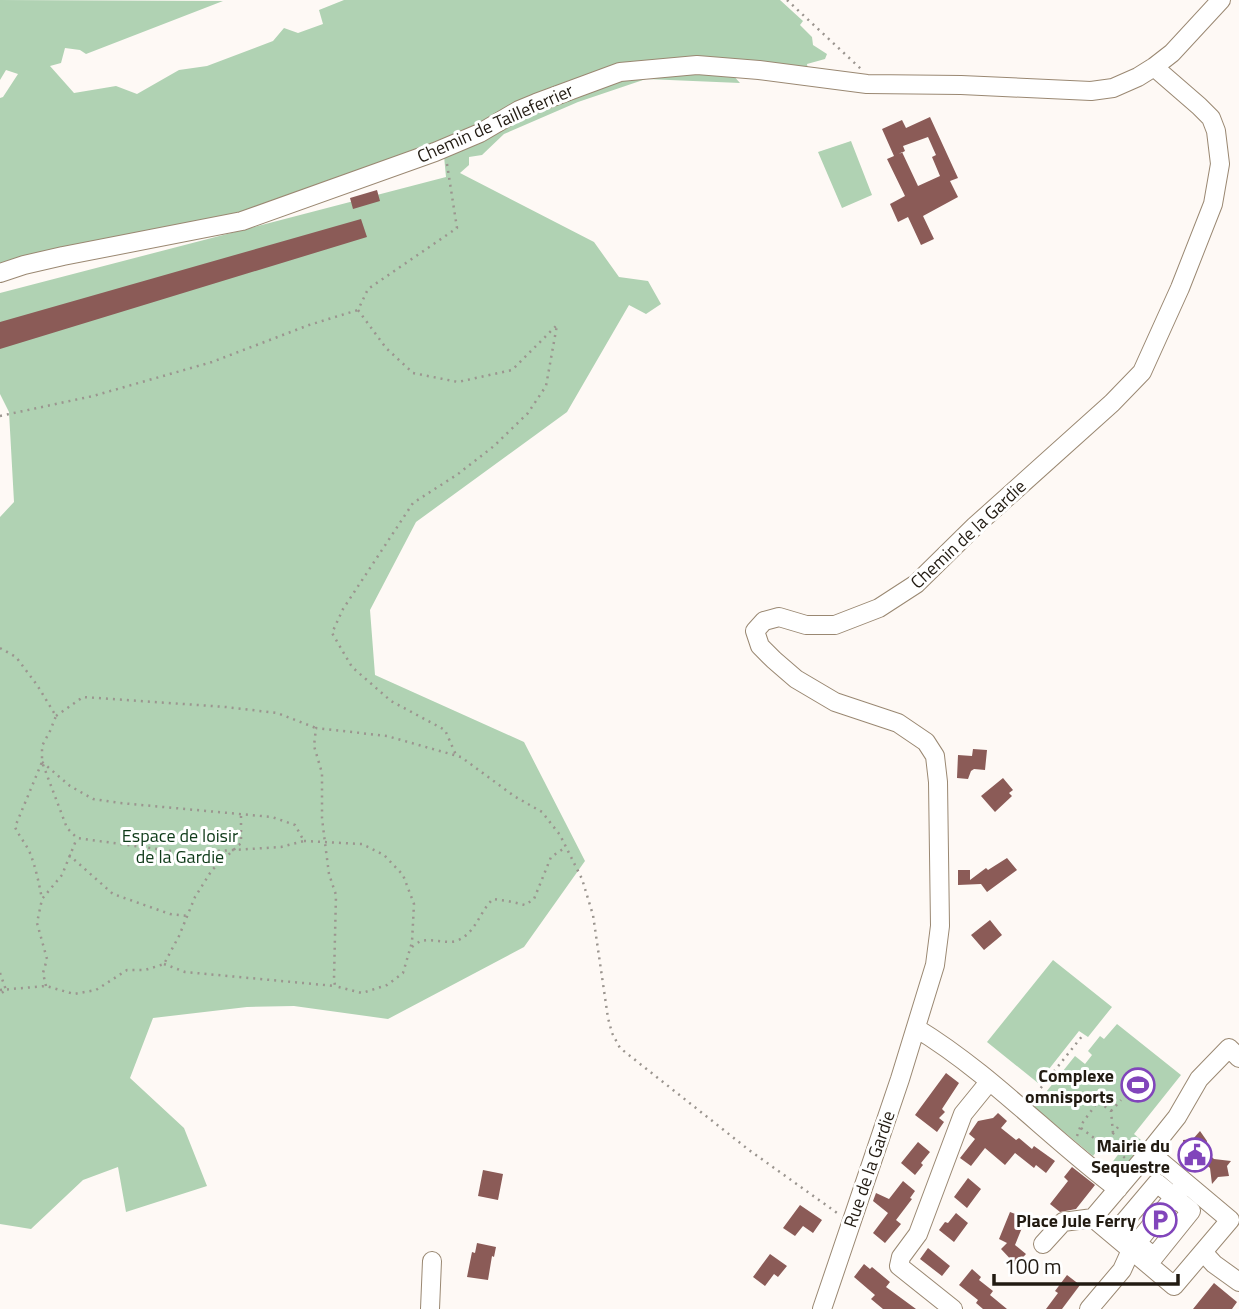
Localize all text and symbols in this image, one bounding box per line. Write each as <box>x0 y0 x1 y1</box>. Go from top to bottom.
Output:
street label: Chemin de Tailleferrier <box>413 76 577 170</box>
street label: Chemin de la Gardie <box>904 473 1032 595</box>
park label: Espace de loisir de la Gardie <box>122 822 238 870</box>
place label: Complexe omnisports <box>1025 1062 1114 1110</box>
sports icon: Complexe omnisports <box>1119 1066 1157 1104</box>
street label: Rue de la Gardie <box>836 1107 902 1231</box>
place label: Mairie du Sequestre <box>1091 1132 1170 1180</box>
public building icon: Mairie du Sequestre <box>1176 1136 1214 1174</box>
parking icon: Place Jule Ferry <box>1141 1201 1179 1239</box>
place label: Place Jule Ferry <box>1016 1207 1136 1234</box>
scale bar <box>994 1242 1178 1286</box>
text: 100 m <box>1004 1250 1061 1282</box>

